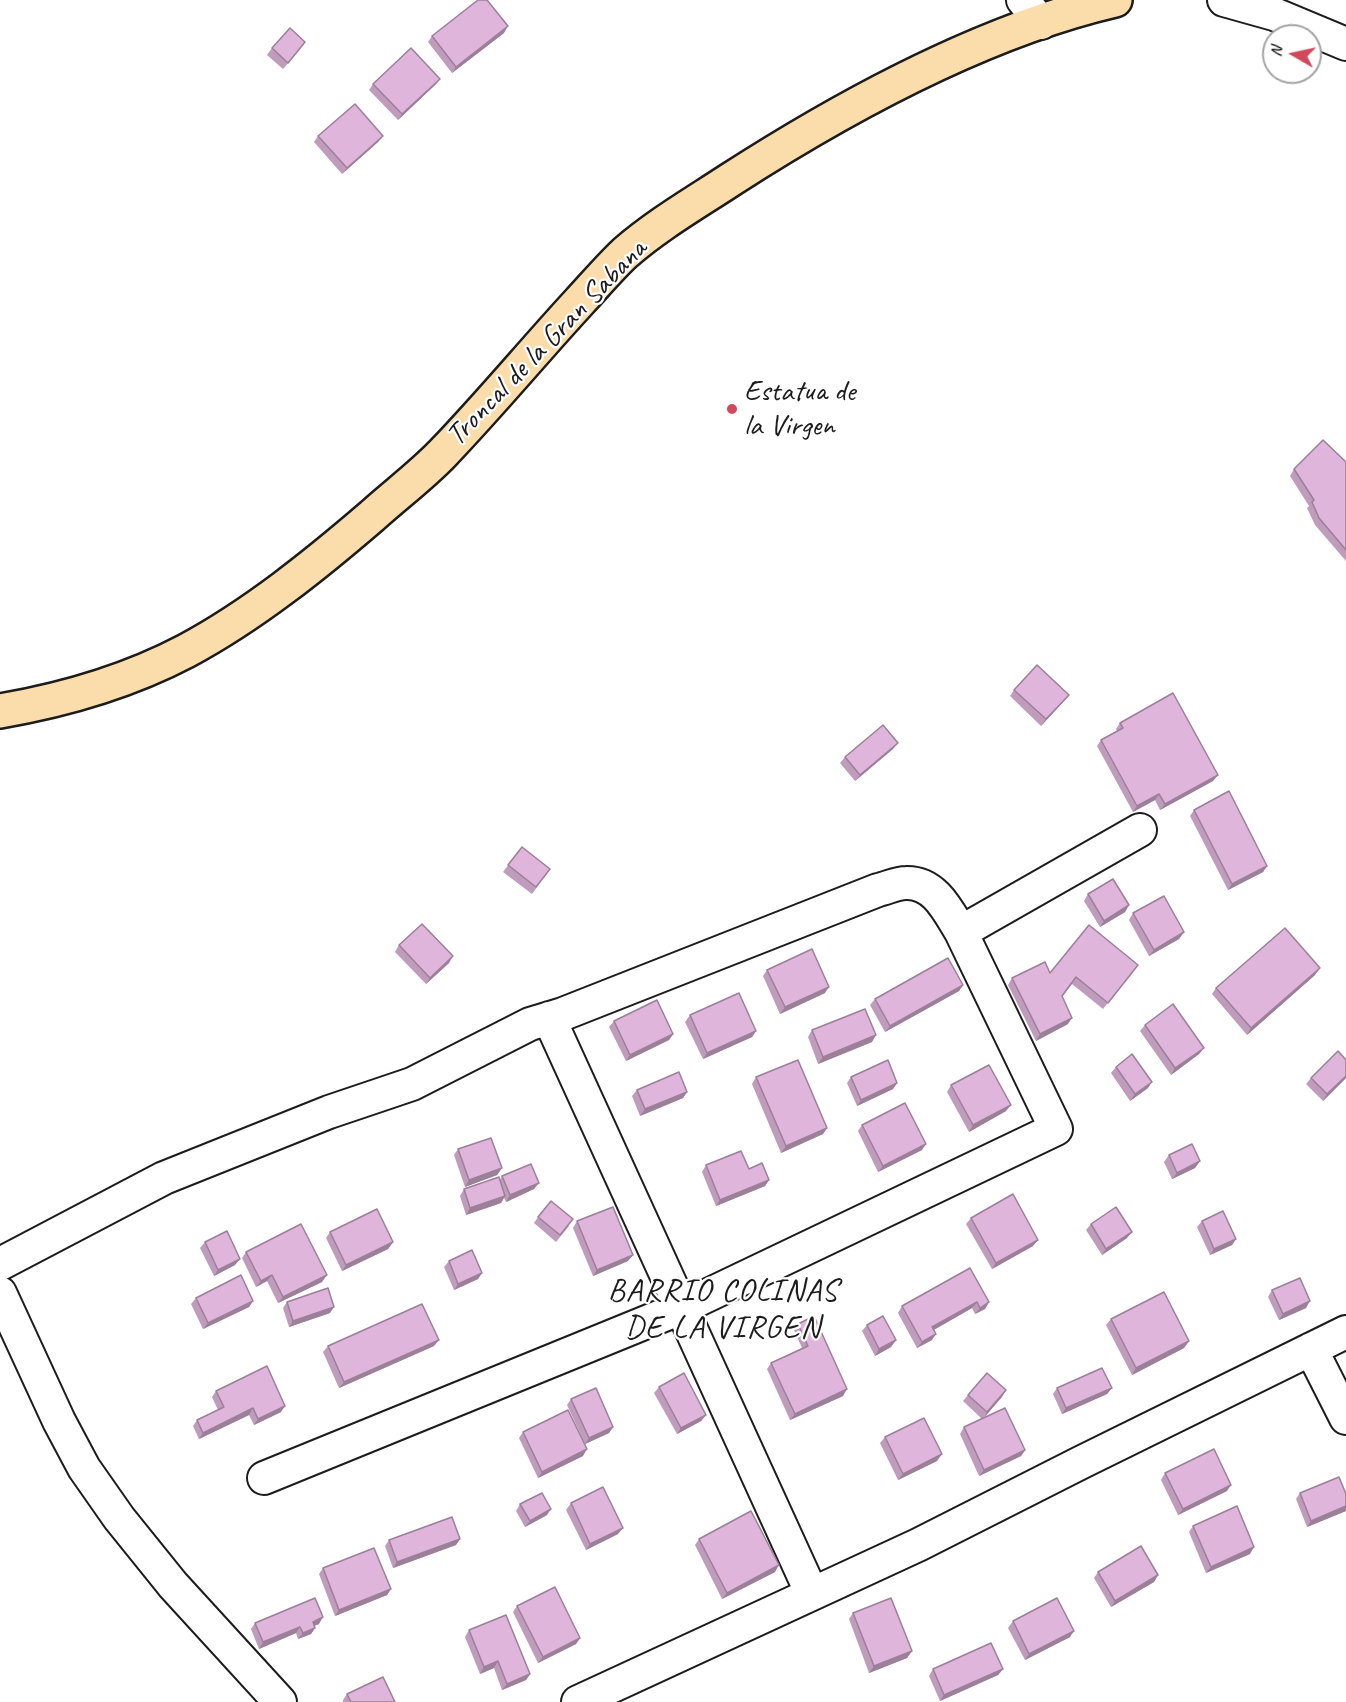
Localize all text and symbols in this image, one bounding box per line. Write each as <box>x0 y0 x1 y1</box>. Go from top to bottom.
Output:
north arrow <box>1262 24 1322 84</box>
text: N <box>1266 45 1287 58</box>
street label: Troncal de la Gran Sabana <box>439 232 655 454</box>
place label: Estatua de la Virgen <box>744 374 855 444</box>
marker: Estatua de la Virgen <box>725 402 739 416</box>
district label: BARRIO COLINAS DE LA VIRGEN <box>609 1273 837 1348</box>

